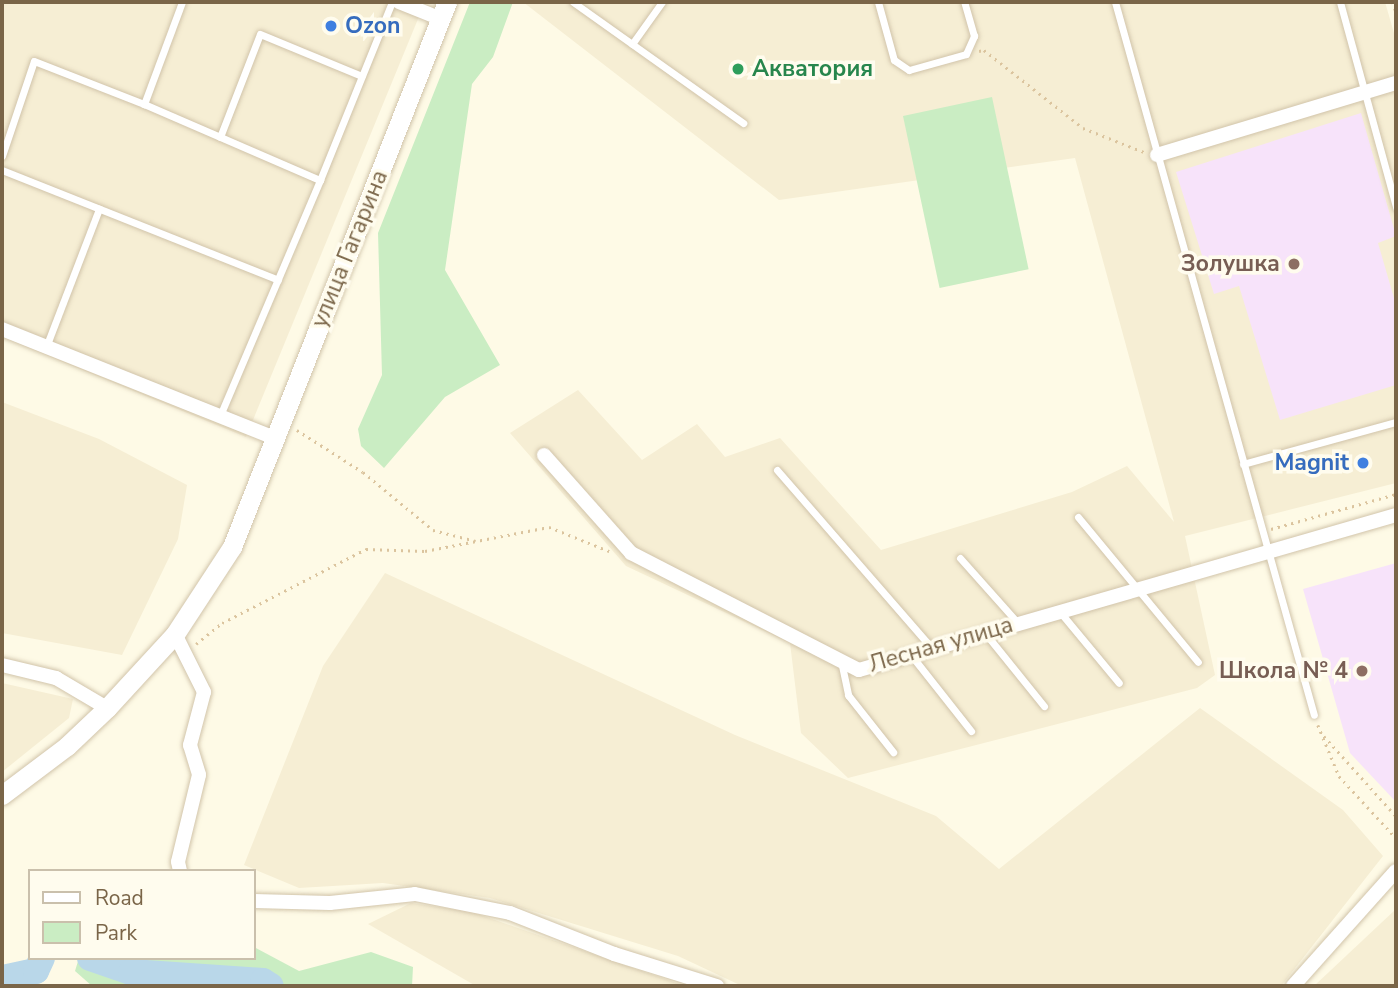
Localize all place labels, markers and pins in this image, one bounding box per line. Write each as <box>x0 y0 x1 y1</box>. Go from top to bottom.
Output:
place label: Ozon <box>345 12 400 40</box>
marker: Ozon <box>323 18 339 34</box>
place label: Акватория <box>752 55 873 83</box>
marker: Акватория <box>730 61 746 77</box>
place label: Золушка <box>1181 250 1280 278</box>
marker: Золушка <box>1286 256 1302 272</box>
place label: Magnit <box>1274 449 1349 477</box>
marker: Magnit <box>1355 455 1371 471</box>
place label: Школа № 4 <box>1219 657 1348 685</box>
marker: Школа № 4 <box>1354 663 1370 679</box>

